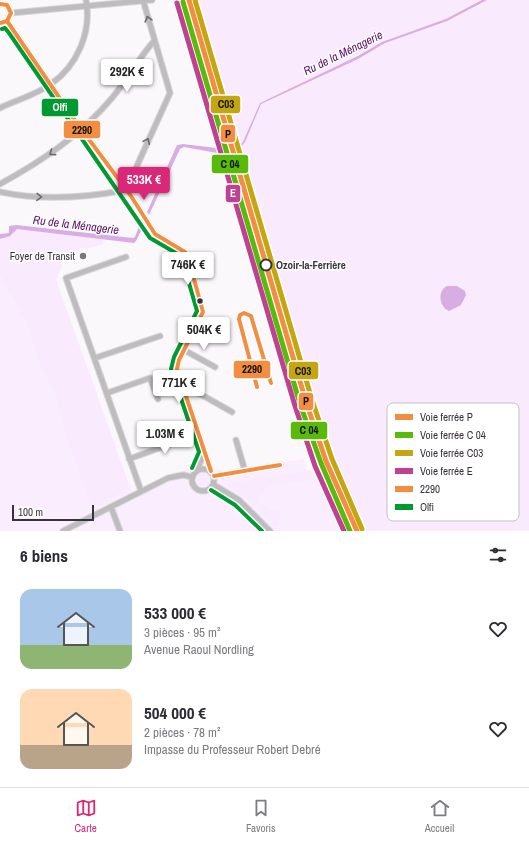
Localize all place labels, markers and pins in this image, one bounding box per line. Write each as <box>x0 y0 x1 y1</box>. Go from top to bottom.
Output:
pin: 292K € <box>94 59 160 93</box>
pin: 533K € <box>111 167 177 201</box>
place label: Foyer de Transit <box>10 249 75 263</box>
marker: Foyer de Transit <box>78 251 88 261</box>
pin: 746K € <box>155 252 221 286</box>
marker: Ozoir-la-Ferrière <box>259 258 273 272</box>
place label: Ozoir-la-Ferrière <box>276 258 346 272</box>
unlabelled marker <box>195 296 205 306</box>
pin: 504K € <box>171 317 237 351</box>
pin: 771K € <box>146 370 212 404</box>
pin: 1.03M € <box>128 421 202 455</box>

